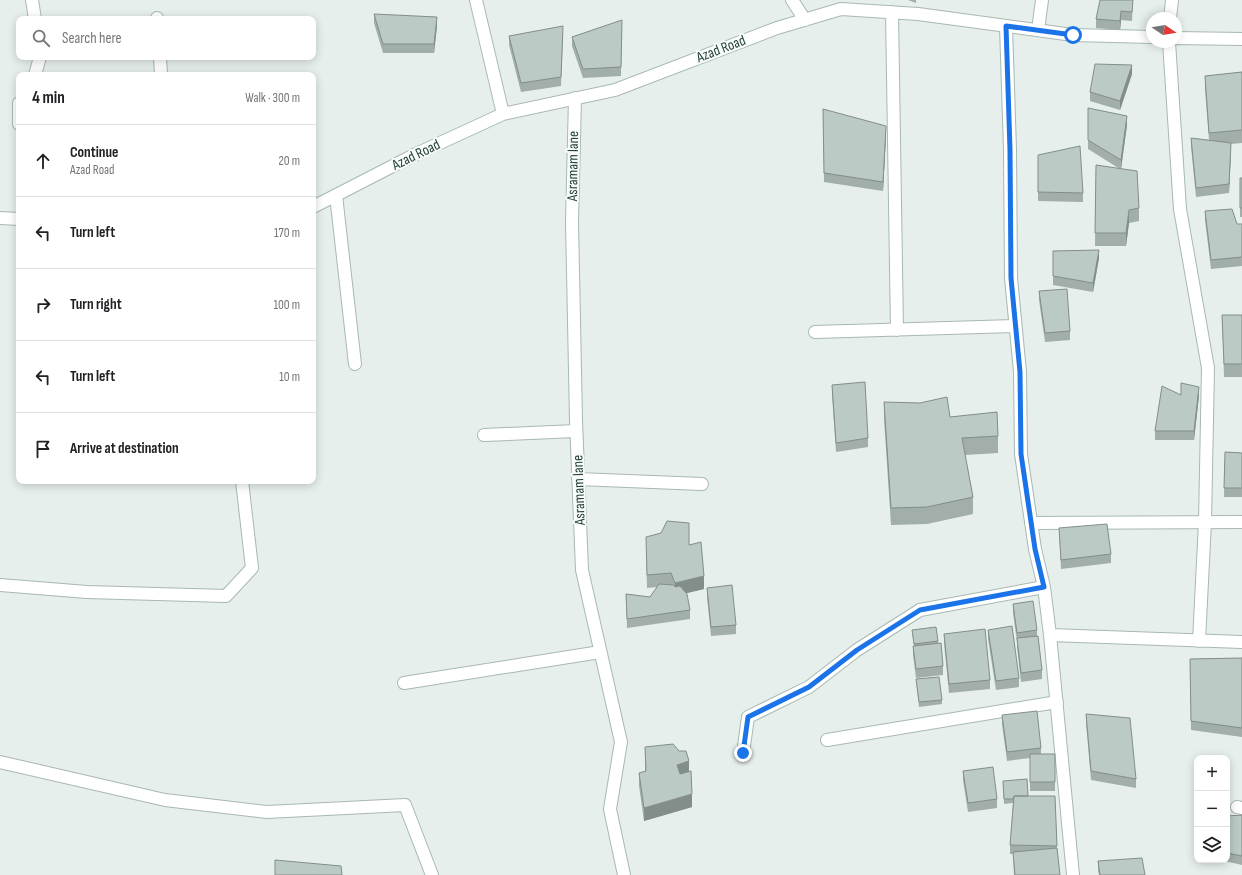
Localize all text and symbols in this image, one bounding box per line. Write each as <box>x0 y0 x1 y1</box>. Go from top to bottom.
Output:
north arrow <box>1146 12 1182 48</box>
search box <box>16 16 316 60</box>
route start <box>1064 26 1082 44</box>
icon: search <box>30 27 52 49</box>
text: Search here <box>62 29 122 48</box>
street label: Azad Road <box>693 31 748 67</box>
text: 4 min <box>32 88 65 108</box>
text: Walk · 300 m <box>245 90 300 106</box>
street label: Asramam lane <box>563 131 583 202</box>
street label: Azad Road <box>388 135 443 175</box>
text: Continue <box>70 143 119 162</box>
icon: ahead <box>32 150 54 172</box>
text: 20 m <box>278 153 300 169</box>
text: Azad Road <box>70 162 115 178</box>
icon: left <box>32 222 54 244</box>
text: Turn left <box>70 223 115 242</box>
text: 170 m <box>274 225 300 241</box>
icon: right <box>32 294 54 316</box>
text: Turn right <box>70 295 122 314</box>
text: 100 m <box>273 297 300 313</box>
icon: left <box>32 366 54 388</box>
text: Turn left <box>70 367 115 386</box>
text: 10 m <box>279 369 300 385</box>
icon: arrive <box>32 438 54 460</box>
text: Arrive at destination <box>70 439 179 458</box>
street label: Asramam lane <box>568 455 590 526</box>
route end <box>734 744 752 762</box>
map controls <box>1194 755 1230 863</box>
button: + <box>1194 755 1230 791</box>
button: − <box>1194 791 1230 827</box>
button: layers <box>1194 827 1230 863</box>

